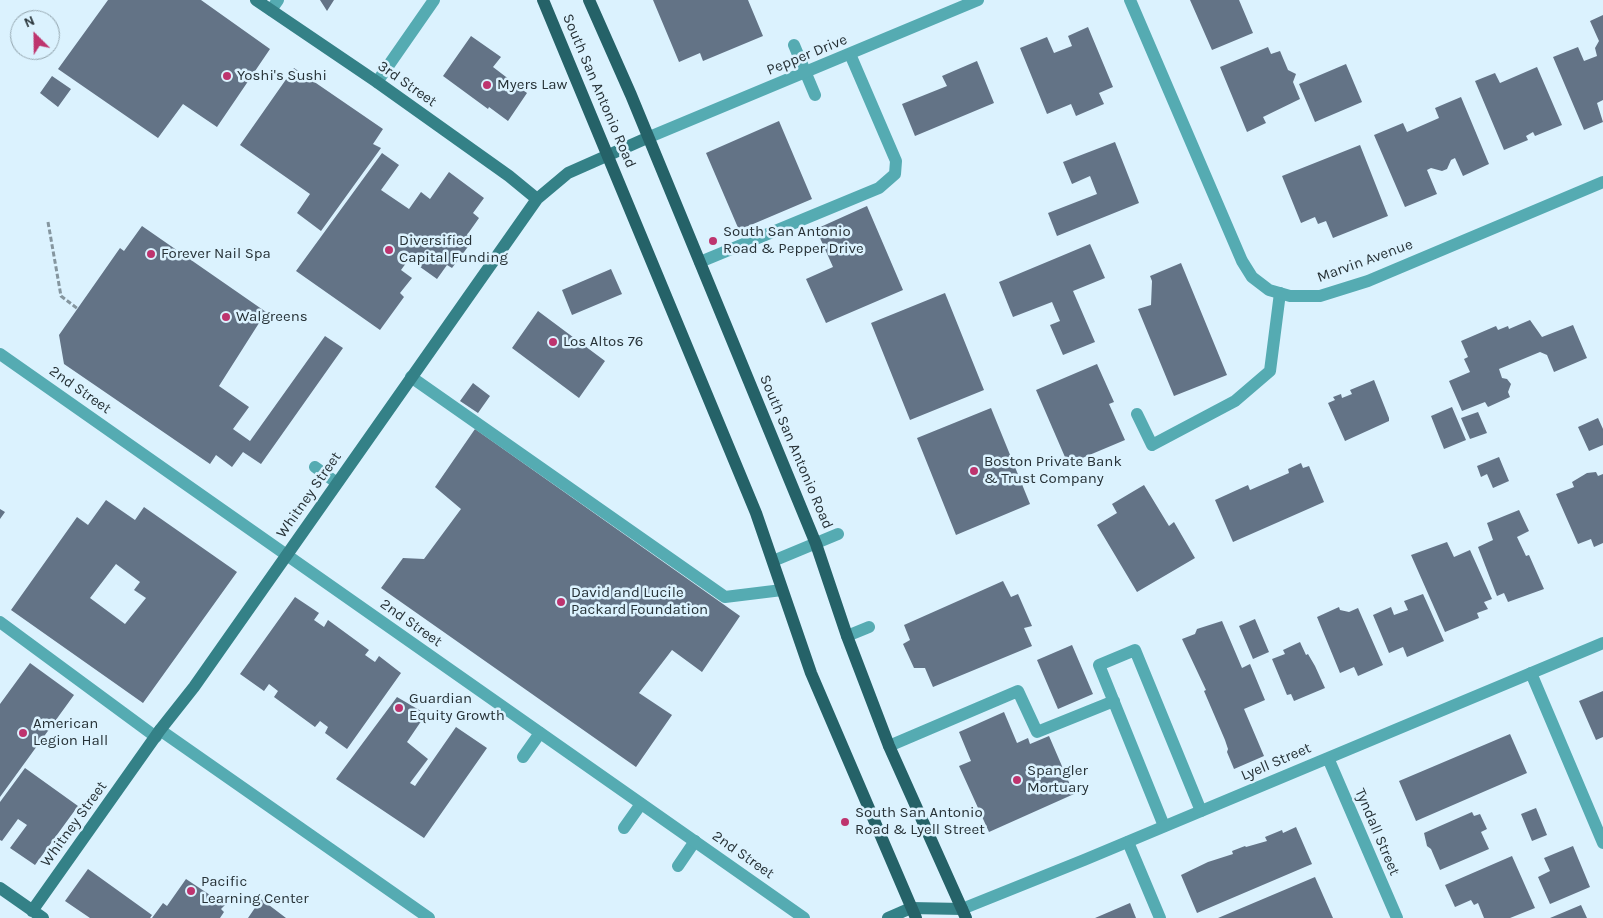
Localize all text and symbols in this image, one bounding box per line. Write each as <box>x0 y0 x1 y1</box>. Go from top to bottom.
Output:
north arrow <box>10 10 60 60</box>
street label: South San Antonio Road <box>558 11 640 171</box>
text: N <box>21 12 37 31</box>
street label: Pepper Drive <box>764 31 850 79</box>
street label: 3rd Street <box>374 57 440 111</box>
place label: Yoshi's Sushi <box>237 67 327 85</box>
marker: Yoshi's Sushi <box>221 70 233 82</box>
place label: Myers Law <box>497 76 567 94</box>
marker: Myers Law <box>481 79 493 91</box>
place label: South San Antonio Road & Pepper Drive <box>723 223 864 258</box>
place label: Diversified Capital Funding <box>399 232 508 267</box>
marker: South San Antonio Road & Pepper Drive <box>707 235 719 247</box>
street label: Marvin Avenue <box>1315 235 1415 287</box>
marker: Diversified Capital Funding <box>383 244 395 256</box>
place label: Forever Nail Spa <box>161 245 271 263</box>
marker: Forever Nail Spa <box>145 248 157 260</box>
place label: Walgreens <box>236 308 308 326</box>
marker: Walgreens <box>220 311 232 323</box>
place label: Los Altos 76 <box>563 333 643 351</box>
marker: Los Altos 76 <box>547 336 559 348</box>
street label: 2nd Street <box>46 362 114 418</box>
street label: South San Antonio Road <box>755 372 837 532</box>
street label: Whitney Street <box>273 448 345 542</box>
place label: Boston Private Bank & Trust Company <box>984 453 1122 488</box>
marker: Boston Private Bank & Trust Company <box>968 465 980 477</box>
place label: David and Lucile Packard Foundation <box>571 584 708 619</box>
street label: 2nd Street <box>377 595 445 651</box>
marker: David and Lucile Packard Foundation <box>555 596 567 608</box>
place label: Guardian Equity Growth <box>409 690 505 725</box>
marker: Guardian Equity Growth <box>393 702 405 714</box>
place label: American Legion Hall <box>33 715 108 750</box>
marker: American Legion Hall <box>17 727 29 739</box>
street label: Lyell Street <box>1238 739 1314 785</box>
place label: Spangler Mortuary <box>1027 762 1089 797</box>
marker: Spangler Mortuary <box>1011 774 1023 786</box>
street label: Whitney Street <box>37 778 111 870</box>
street label: Tyndall Street <box>1351 786 1403 878</box>
place label: South San Antonio Road & Lyell Street <box>855 804 985 839</box>
marker: South San Antonio Road & Lyell Street <box>839 816 851 828</box>
street label: 2nd Street <box>709 827 777 883</box>
place label: Pacific Learning Center <box>201 873 309 908</box>
marker: Pacific Learning Center <box>185 885 197 897</box>

